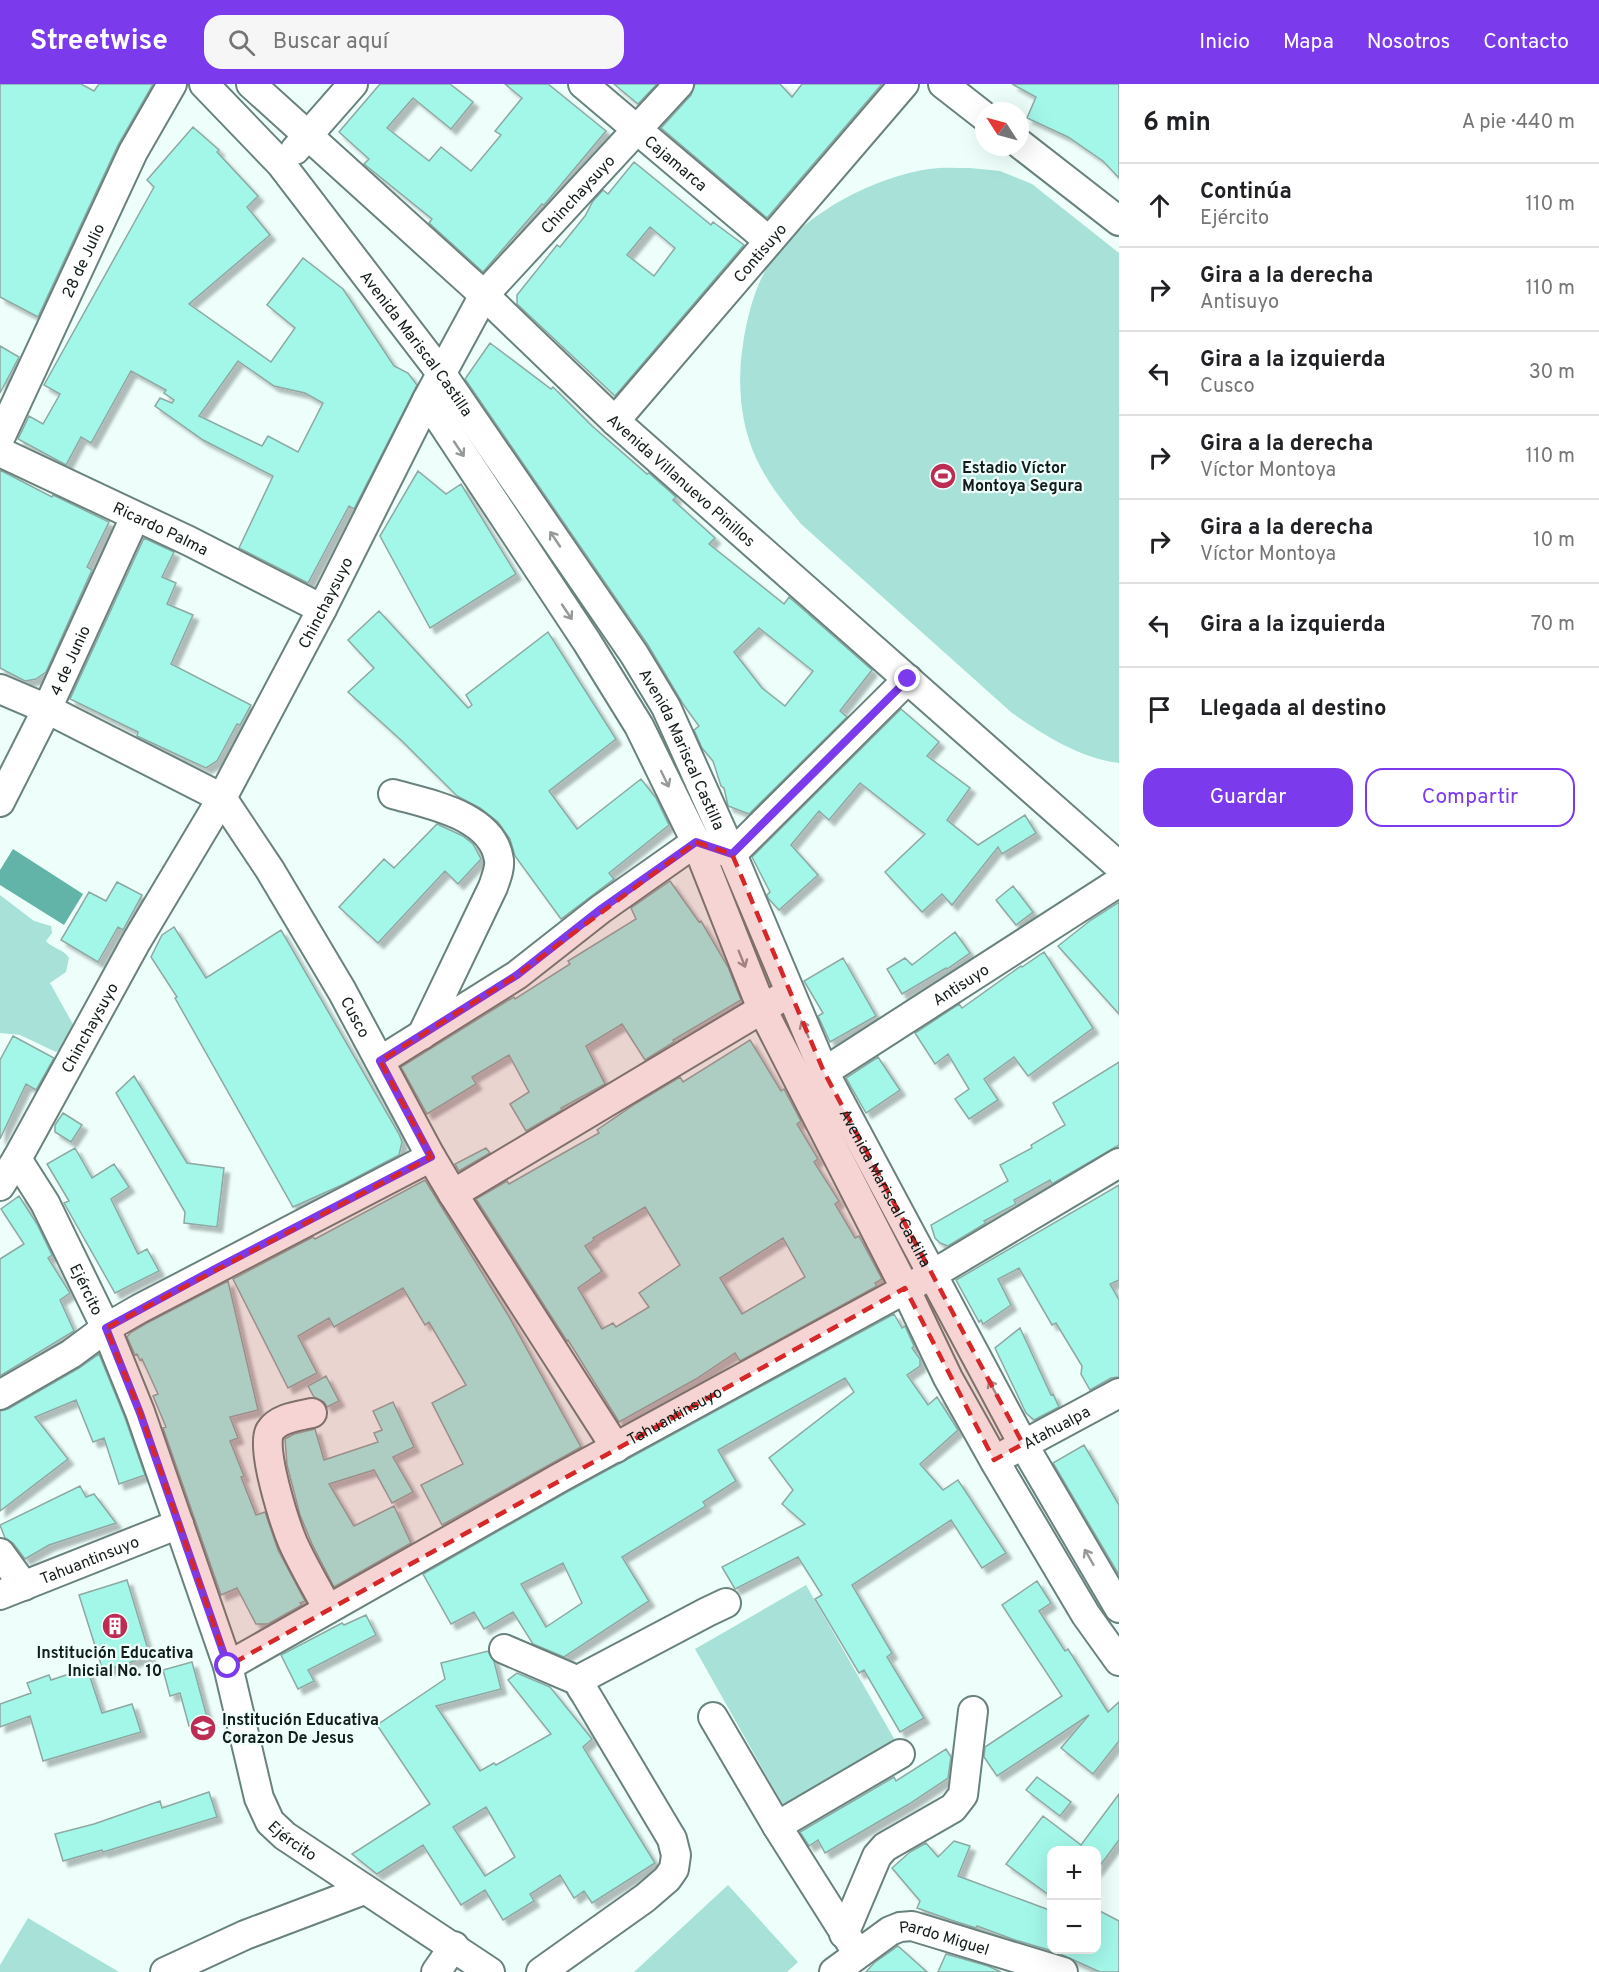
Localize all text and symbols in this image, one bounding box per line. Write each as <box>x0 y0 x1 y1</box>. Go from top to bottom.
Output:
search box <box>204 15 624 69</box>
text: Streetwise <box>30 24 168 60</box>
icon: search <box>225 26 258 59</box>
text: Buscar aquí <box>273 29 388 56</box>
text: Inicio <box>1199 29 1250 56</box>
text: Mapa <box>1283 29 1334 56</box>
text: Nosotros <box>1367 29 1450 56</box>
text: Contacto <box>1483 29 1569 56</box>
north arrow <box>975 102 1029 156</box>
text: 6 min <box>1143 107 1211 140</box>
text: A pie · 440 m <box>1462 110 1575 136</box>
street label: Cajamarca <box>639 132 711 196</box>
street label: Chinchaysuyo <box>538 152 620 239</box>
text: Continúa <box>1200 179 1292 206</box>
icon: ahead <box>1143 189 1176 222</box>
text: 110 m <box>1526 192 1575 218</box>
text: Ejército <box>1200 206 1269 232</box>
street label: Contisuyo <box>730 220 792 288</box>
street label: 28 de Julio <box>59 221 110 301</box>
text: Gira a la derecha <box>1200 263 1373 290</box>
street label: Avenida Mariscal Castilla <box>354 268 476 421</box>
icon: right <box>1143 273 1176 306</box>
text: 110 m <box>1526 276 1575 302</box>
text: Antisuyo <box>1200 290 1279 316</box>
text: Gira a la izquierda <box>1200 347 1386 374</box>
icon: left <box>1143 357 1176 390</box>
text: 30 m <box>1529 360 1575 386</box>
text: Cusco <box>1200 374 1255 400</box>
street label: Avenida Villanuevo Pinillos <box>602 411 759 552</box>
text: Gira a la derecha <box>1200 431 1373 458</box>
one-way arrow <box>453 440 465 457</box>
icon: right <box>1143 441 1176 474</box>
text: 110 m <box>1526 444 1575 470</box>
text: Víctor Montoya <box>1200 458 1336 484</box>
place label: Estadio Víctor Montoya Segura <box>962 459 1083 497</box>
sports icon: Estadio Víctor Montoya Segura <box>928 461 958 491</box>
street label: Ricardo Palma <box>109 499 211 561</box>
text: Gira a la derecha <box>1200 515 1373 542</box>
icon: right <box>1143 525 1176 558</box>
text: 10 m <box>1533 528 1575 554</box>
one-way arrow <box>549 531 562 548</box>
text: Víctor Montoya <box>1200 542 1336 568</box>
street label: Chinchaysuyo <box>295 554 358 653</box>
one-way arrow <box>561 603 573 619</box>
icon: left <box>1143 609 1176 642</box>
text: Gira a la izquierda <box>1200 612 1386 639</box>
text: 70 m <box>1531 612 1575 638</box>
street label: 4 de Junio <box>47 623 96 699</box>
route end <box>894 665 920 691</box>
street label: Avenida Mariscal Castilla <box>633 666 728 834</box>
icon: arrive <box>1143 693 1176 726</box>
text: Llegada al destino <box>1200 696 1386 723</box>
button: Guardar <box>1143 768 1353 827</box>
button: Compartir <box>1365 768 1575 827</box>
one-way arrow <box>660 770 672 788</box>
one-way arrow <box>737 949 748 968</box>
street label: Antisuyo <box>929 960 994 1011</box>
street label: Chinchaysuyo <box>58 980 124 1077</box>
street label: Cusco <box>335 994 373 1042</box>
one-way arrow <box>799 1021 810 1039</box>
street label: Avenida Mariscal Castilla <box>834 1106 935 1271</box>
street label: Ejército <box>64 1261 106 1319</box>
one-way arrow <box>987 1379 998 1397</box>
street label: Tahuantinsuyo <box>624 1383 726 1451</box>
street label: Atahualpa <box>1020 1402 1094 1455</box>
street label: Tahuantinsuyo <box>38 1533 142 1590</box>
one-way arrow <box>1083 1549 1095 1566</box>
building icon: Institución Educativa Inicial No. 10 <box>100 1611 130 1641</box>
place label: Institución Educativa Inicial No. 10 <box>36 1644 194 1682</box>
route start <box>214 1652 240 1678</box>
place label: Institución Educativa Corazon De Jesus <box>222 1711 379 1749</box>
school or university icon: Institución Educativa Corazon De Jesus <box>188 1713 218 1743</box>
street label: Ejército <box>263 1817 320 1866</box>
map controls <box>1047 1846 1101 1954</box>
button: + <box>1047 1846 1101 1900</box>
button: − <box>1047 1900 1101 1954</box>
street label: Pardo Miguel <box>898 1917 991 1961</box>

